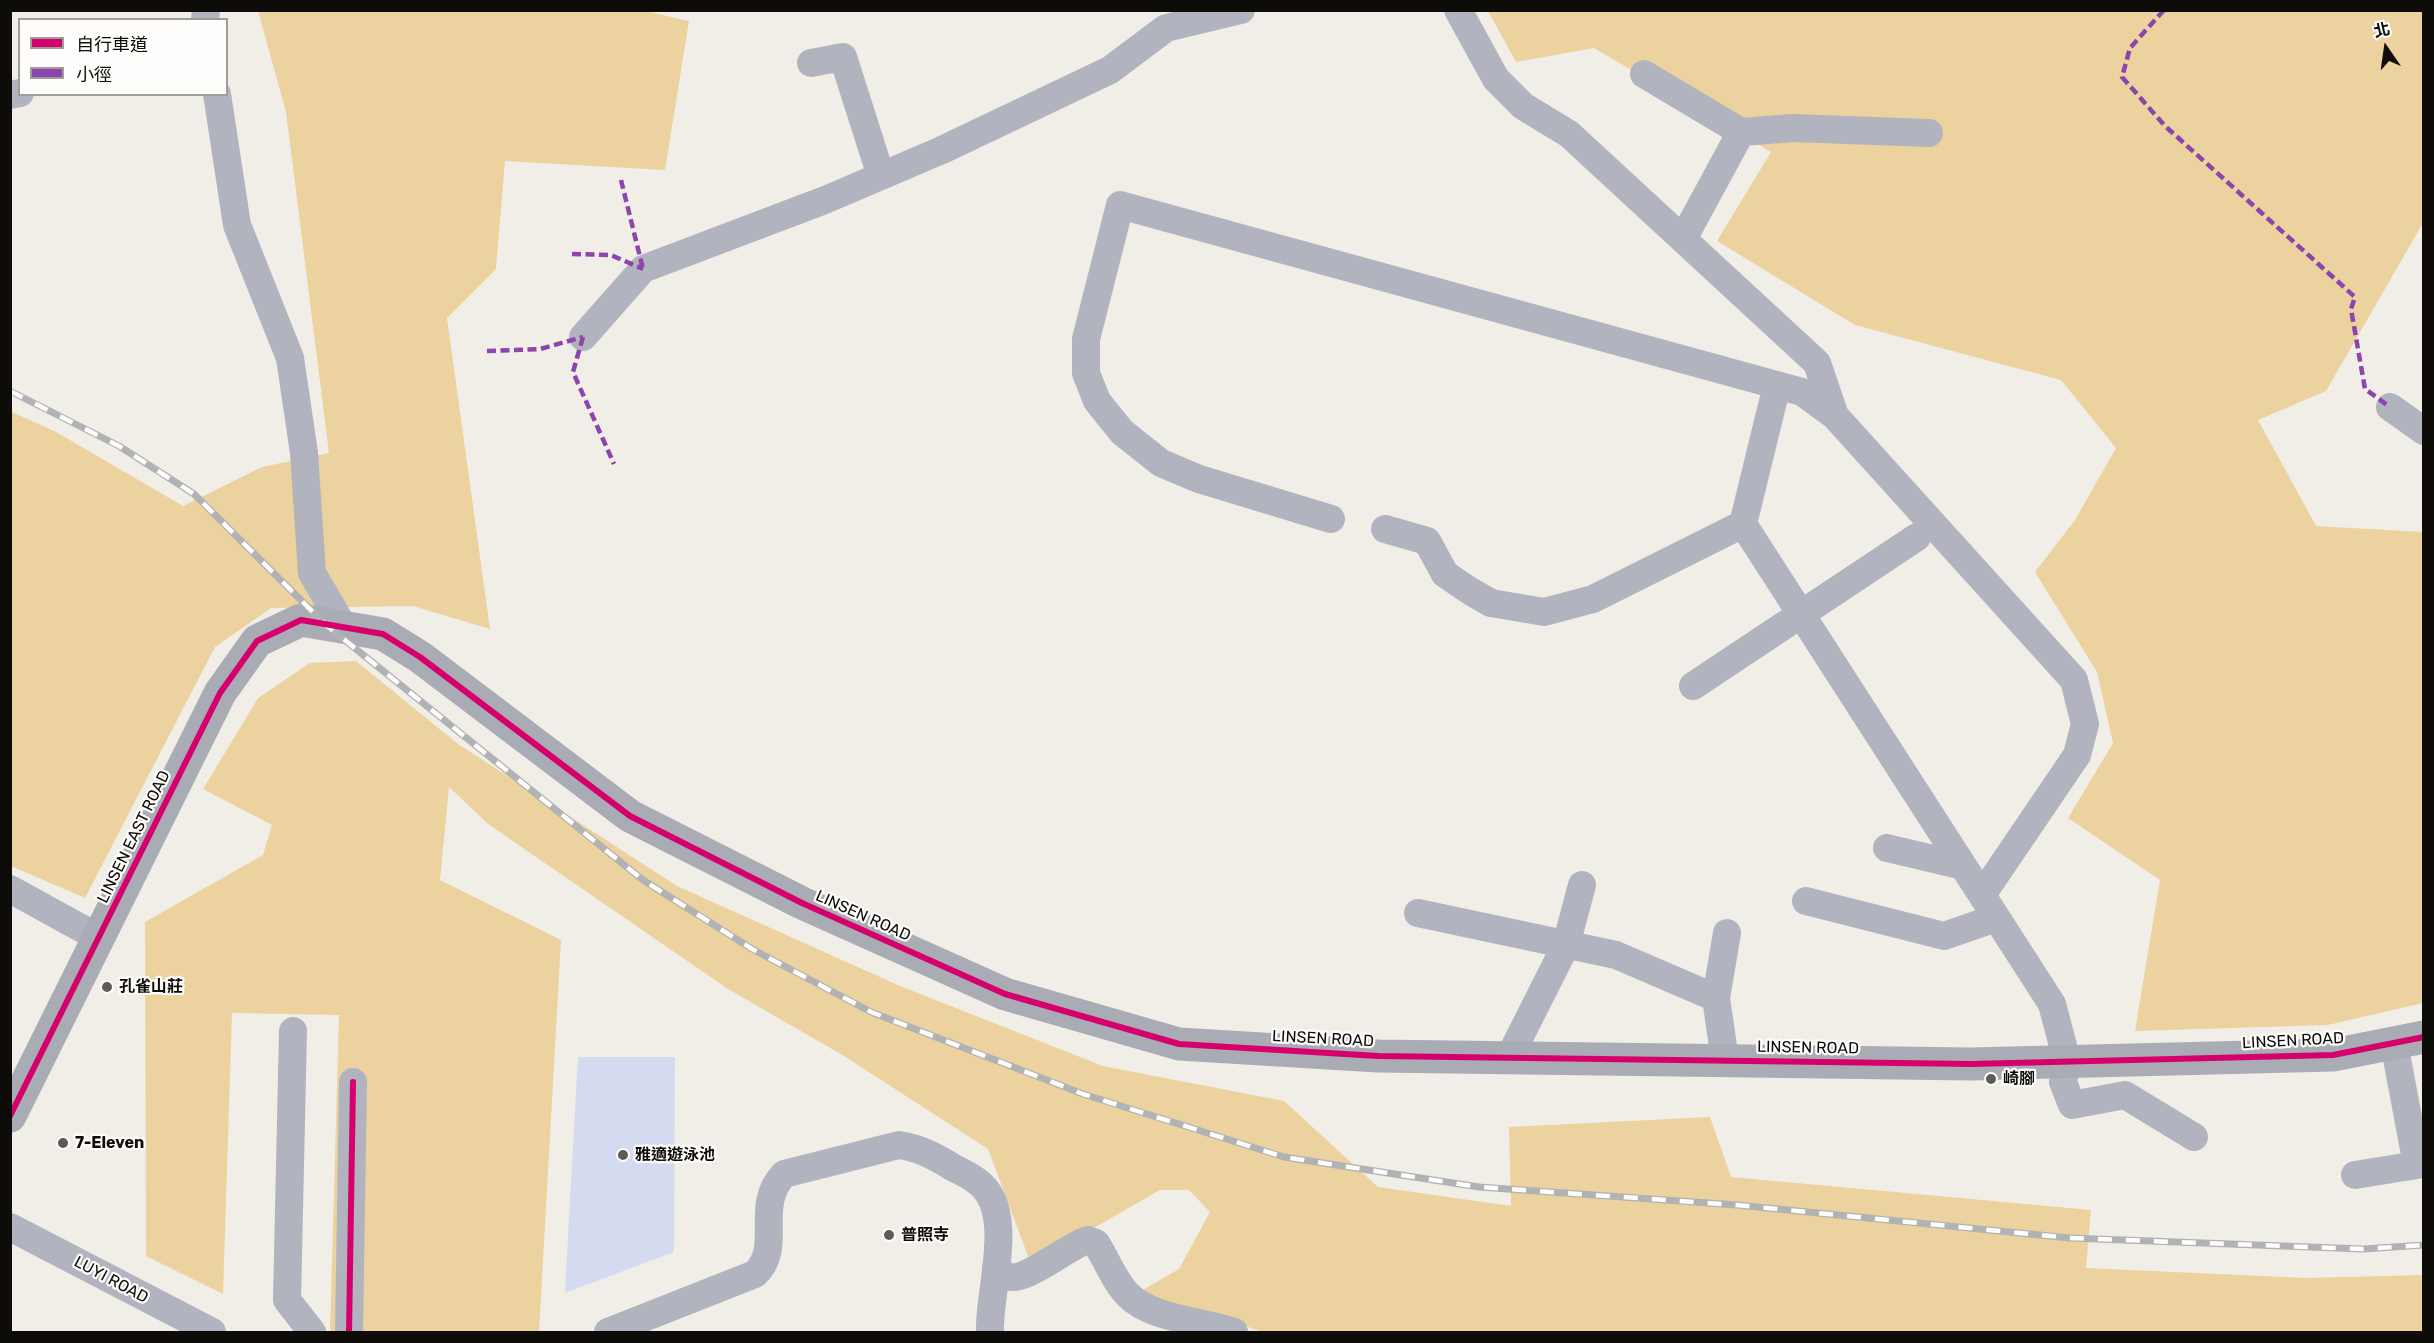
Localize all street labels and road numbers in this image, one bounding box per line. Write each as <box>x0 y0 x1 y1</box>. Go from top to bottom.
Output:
street label: LINSEN EAST ROAD <box>94 768 174 906</box>
street label: LINSEN ROAD <box>812 886 914 946</box>
street label: LINSEN ROAD <box>1272 1027 1374 1051</box>
street label: LINSEN ROAD <box>2242 1029 2344 1053</box>
street label: LINSEN ROAD <box>1757 1038 1859 1058</box>
street label: LUYI ROAD <box>71 1252 151 1308</box>

